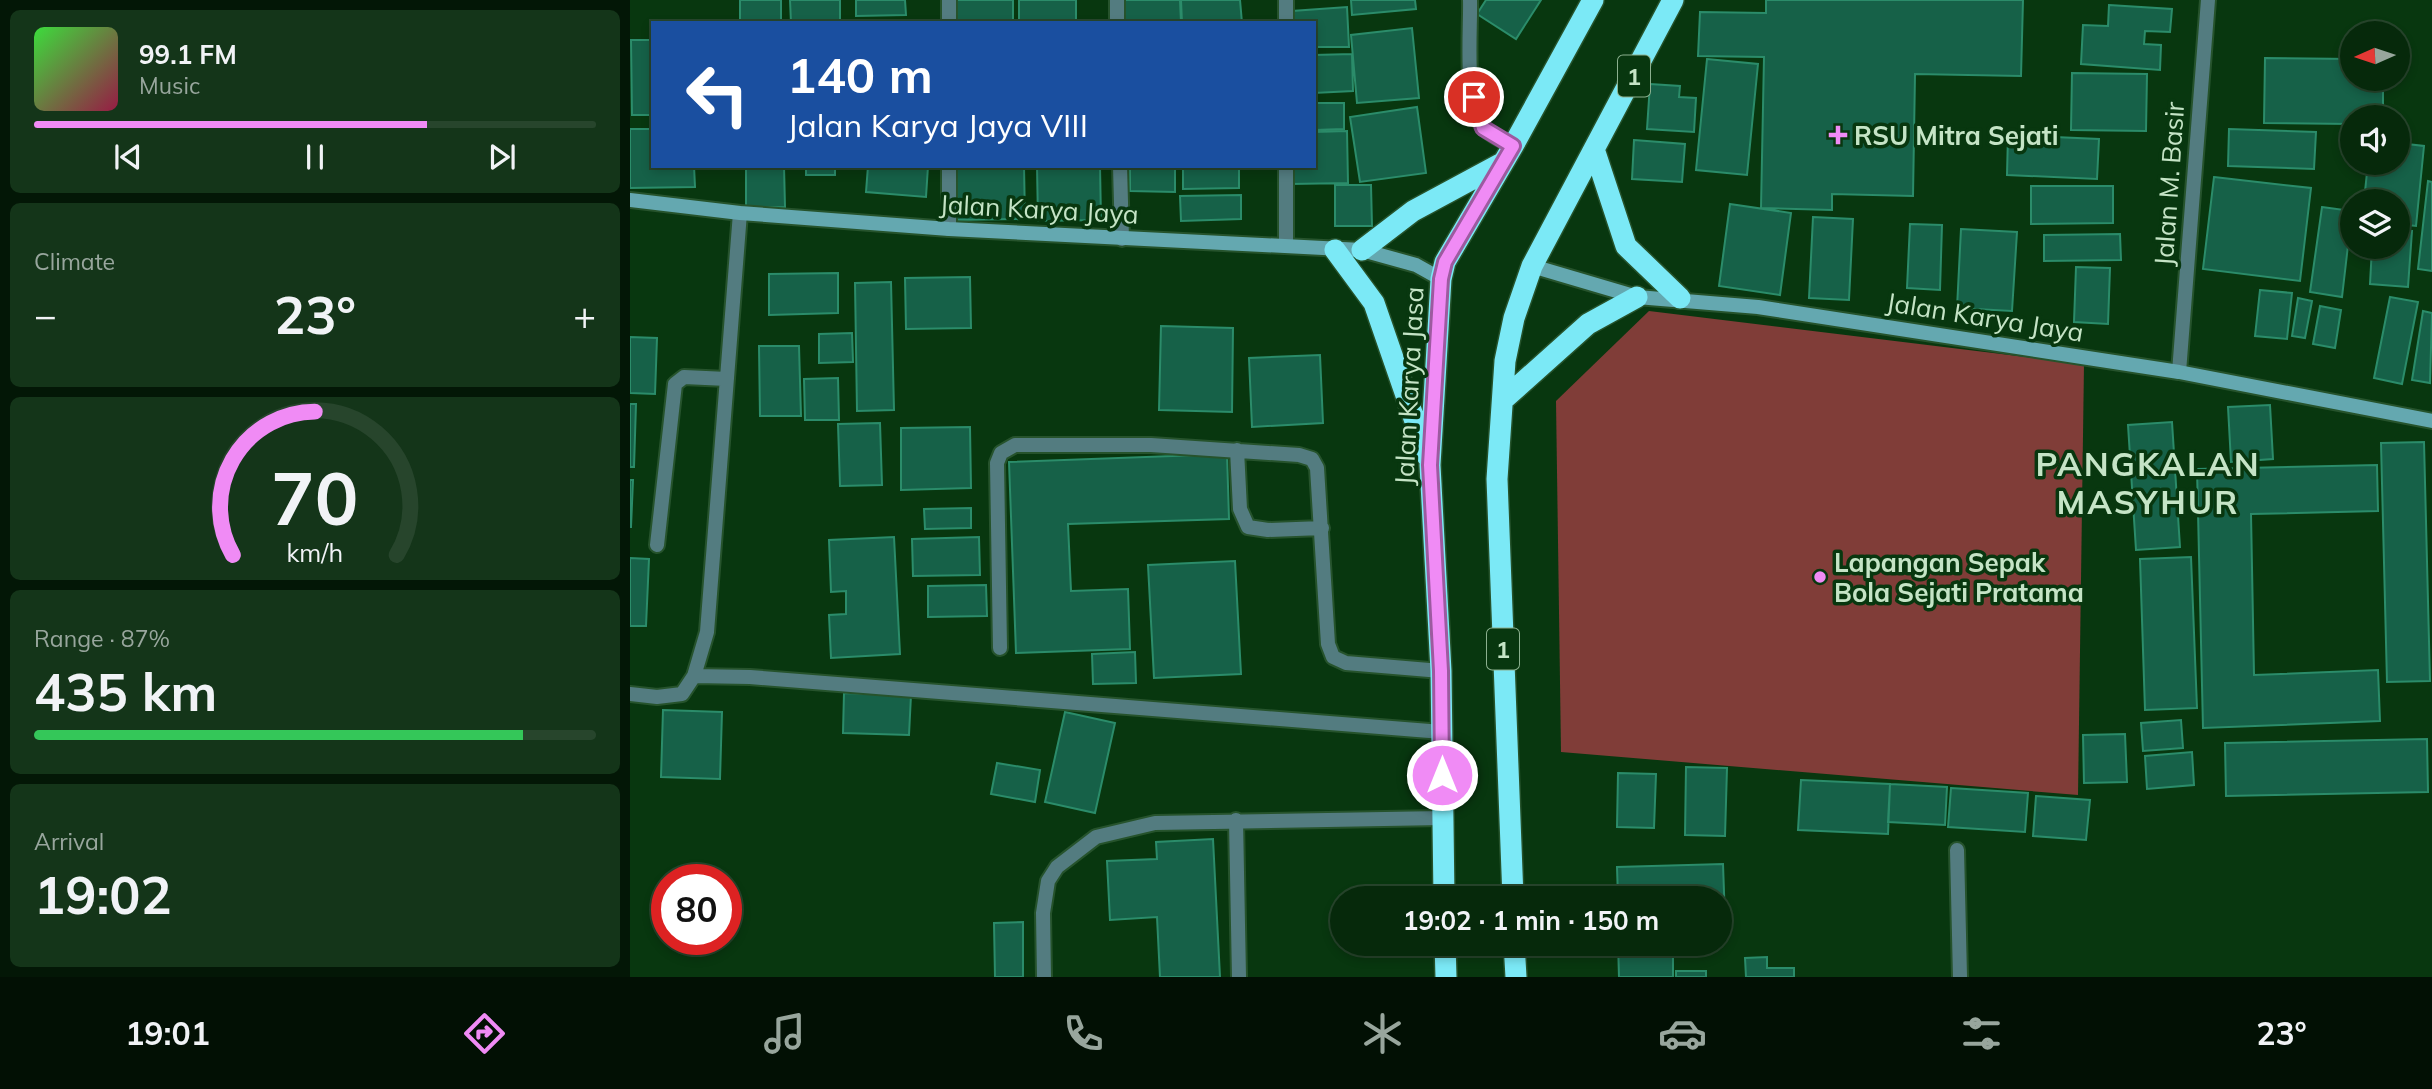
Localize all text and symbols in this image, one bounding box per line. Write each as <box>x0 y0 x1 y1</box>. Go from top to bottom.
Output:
north arrow <box>2340 21 2410 91</box>
map controls <box>2340 21 2410 259</box>
text: 99.1 FM <box>139 38 237 71</box>
text: 140 m <box>787 44 933 105</box>
icon: left <box>672 49 763 140</box>
road number: 1 <box>1618 56 1650 96</box>
pin <box>1444 67 1504 127</box>
text: Music <box>139 71 200 100</box>
icon: arrive <box>1455 78 1493 116</box>
street label: Jalan M. Basir <box>2147 100 2191 267</box>
text: Jalan Karya Jaya VIII <box>787 105 1088 145</box>
button: sound <box>2340 105 2410 175</box>
place label: RSU Mitra Sejati <box>1854 119 2059 152</box>
marker: RSU Mitra Sejati <box>1828 125 1848 145</box>
icon: previous <box>109 138 147 176</box>
icon: pause <box>296 138 334 176</box>
icon: next <box>483 138 521 176</box>
street label: Jalan Karya Jaya <box>939 187 1139 231</box>
button: layers <box>2340 189 2410 259</box>
text: Climate <box>34 247 115 276</box>
text: 23° <box>274 282 356 347</box>
street label: Jalan Karya Jaya <box>1884 285 2086 349</box>
street label: Jalan Karya Jasa <box>1387 286 1431 486</box>
text: − <box>34 291 57 339</box>
text: + <box>573 291 596 339</box>
district label: PANGKALAN MASYHUR <box>2035 443 2261 522</box>
text: 70 <box>271 452 359 543</box>
text: km/h <box>287 536 343 567</box>
place label: Lapangan Sepak Bola Sejati Pratama <box>1834 546 2084 609</box>
marker: Lapangan Sepak Bola Sejati Pratama <box>1812 569 1828 585</box>
text: Range · 87% <box>34 624 170 653</box>
road number: 1 <box>1487 628 1519 670</box>
text: 435 km <box>34 659 217 724</box>
position arrow <box>1405 738 1479 812</box>
text: Arrival <box>34 827 104 856</box>
text: 19:02 <box>34 862 172 927</box>
speed limit sign: 80 <box>651 864 742 955</box>
text: 19:02 · 1 min · 150 m <box>1403 904 1659 937</box>
icon: directions <box>460 1009 509 1058</box>
icon: music <box>760 1009 809 1058</box>
icon: phone <box>1059 1009 1108 1058</box>
icon: climate <box>1358 1009 1407 1058</box>
icon: car <box>1658 1009 1707 1058</box>
icon: filters <box>1957 1009 2006 1058</box>
text: 19:01 <box>125 1013 210 1053</box>
text: 23° <box>2256 1013 2307 1053</box>

